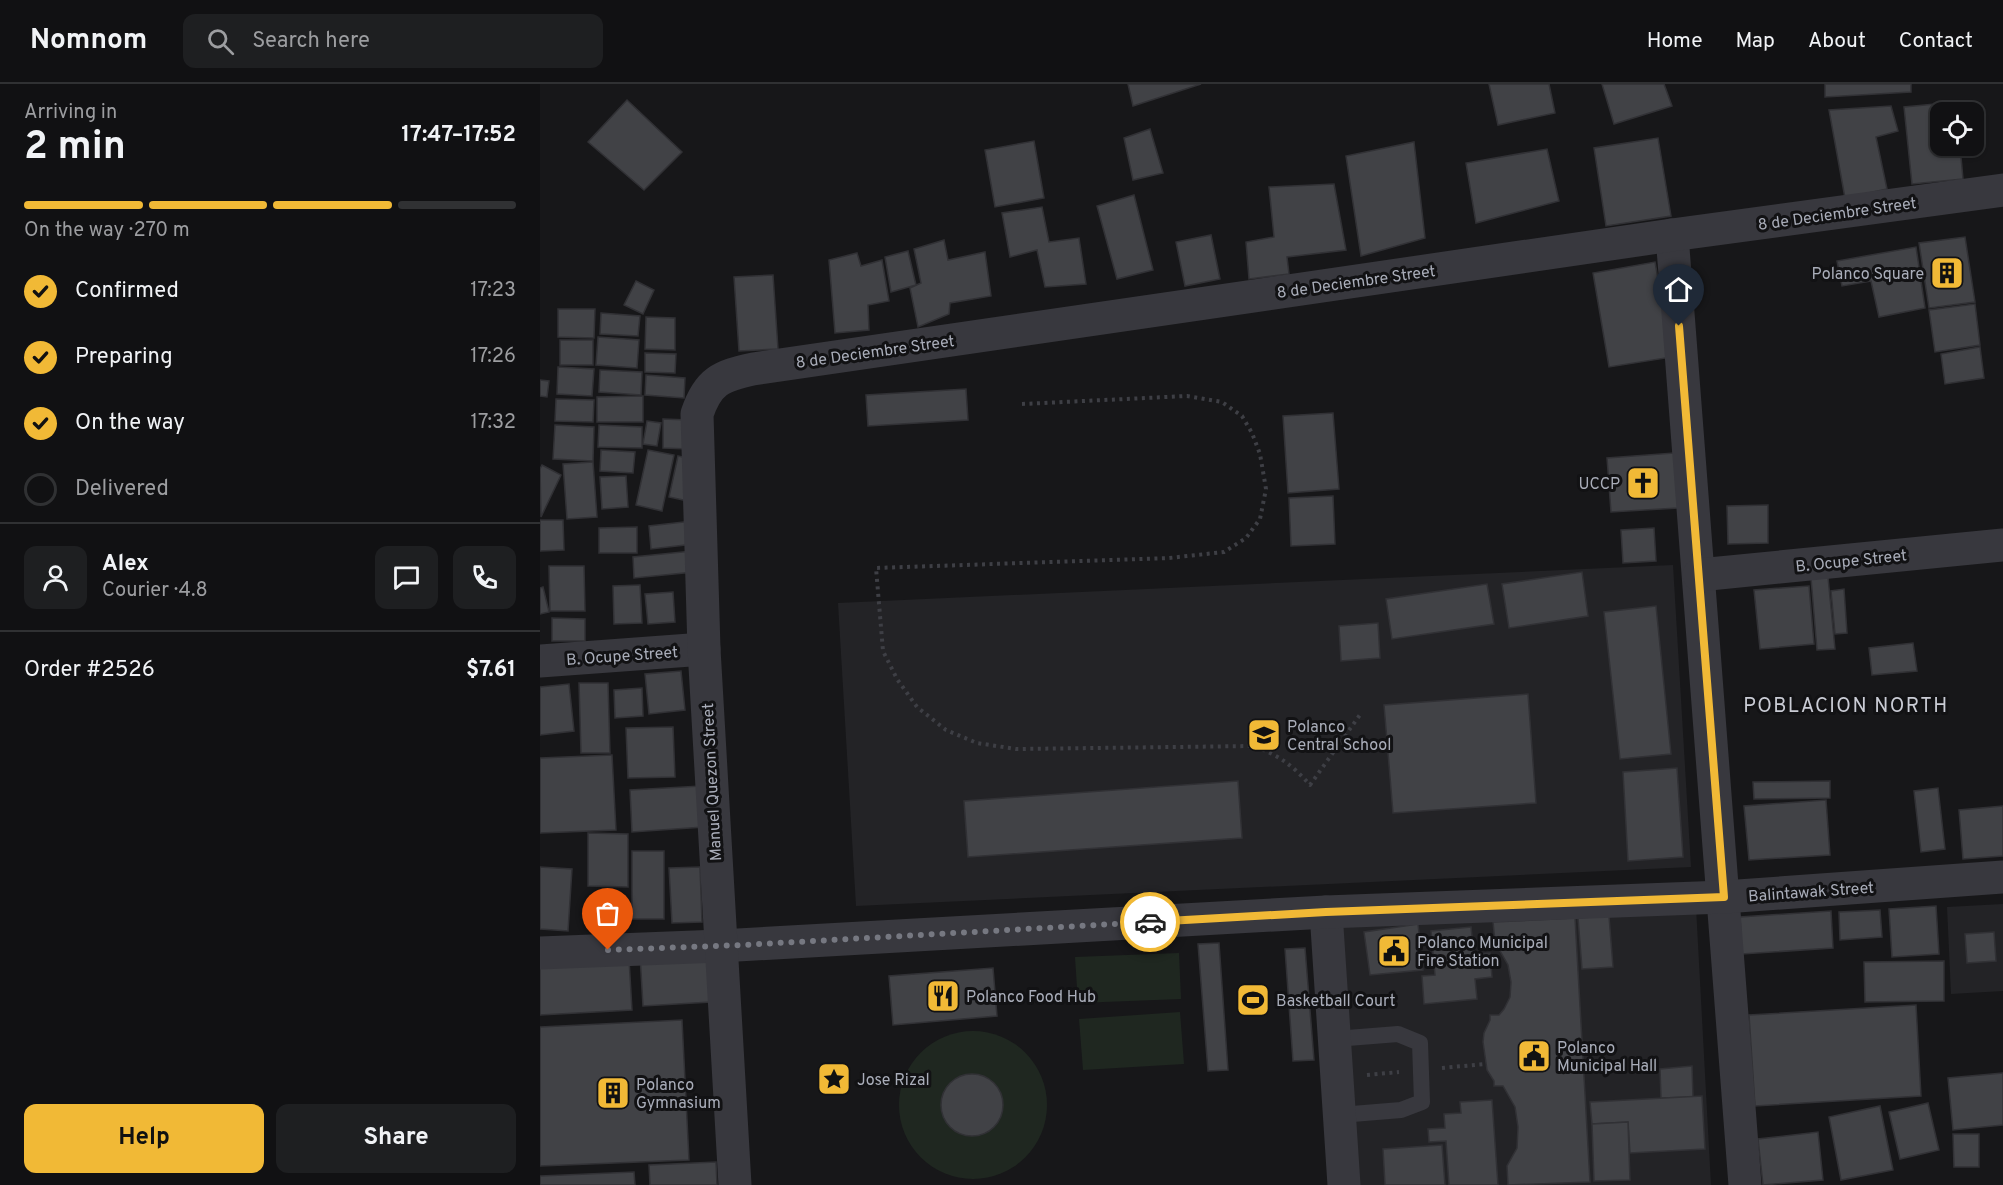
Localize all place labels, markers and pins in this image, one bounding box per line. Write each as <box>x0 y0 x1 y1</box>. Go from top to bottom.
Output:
building icon: Polanco Square <box>1929 255 1965 291</box>
pin <box>1653 264 1704 326</box>
place label: Polanco Square <box>1812 265 1924 285</box>
church icon: UCCP <box>1625 465 1661 501</box>
place label: UCCP <box>1578 475 1620 495</box>
school or university icon: Polanco Central School <box>1246 717 1282 753</box>
place label: Polanco Central School <box>1287 718 1392 756</box>
pin <box>582 888 633 950</box>
public building icon: Polanco Municipal Fire Station <box>1376 933 1412 969</box>
place label: Polanco Municipal Fire Station <box>1417 934 1548 972</box>
restaurant icon: Polanco Food Hub <box>925 978 961 1014</box>
sports icon: Basketball Court <box>1235 982 1271 1018</box>
place label: Polanco Food Hub <box>966 988 1096 1008</box>
place label: Basketball Court <box>1276 992 1396 1012</box>
public building icon: Polanco Municipal Hall <box>1516 1038 1552 1074</box>
place label: Polanco Municipal Hall <box>1557 1039 1657 1077</box>
place icon: Jose Rizal <box>816 1061 852 1097</box>
place label: Jose Rizal <box>857 1071 930 1091</box>
building icon: Polanco Gymnasium <box>595 1075 631 1111</box>
place label: Polanco Gymnasium <box>636 1076 721 1114</box>

